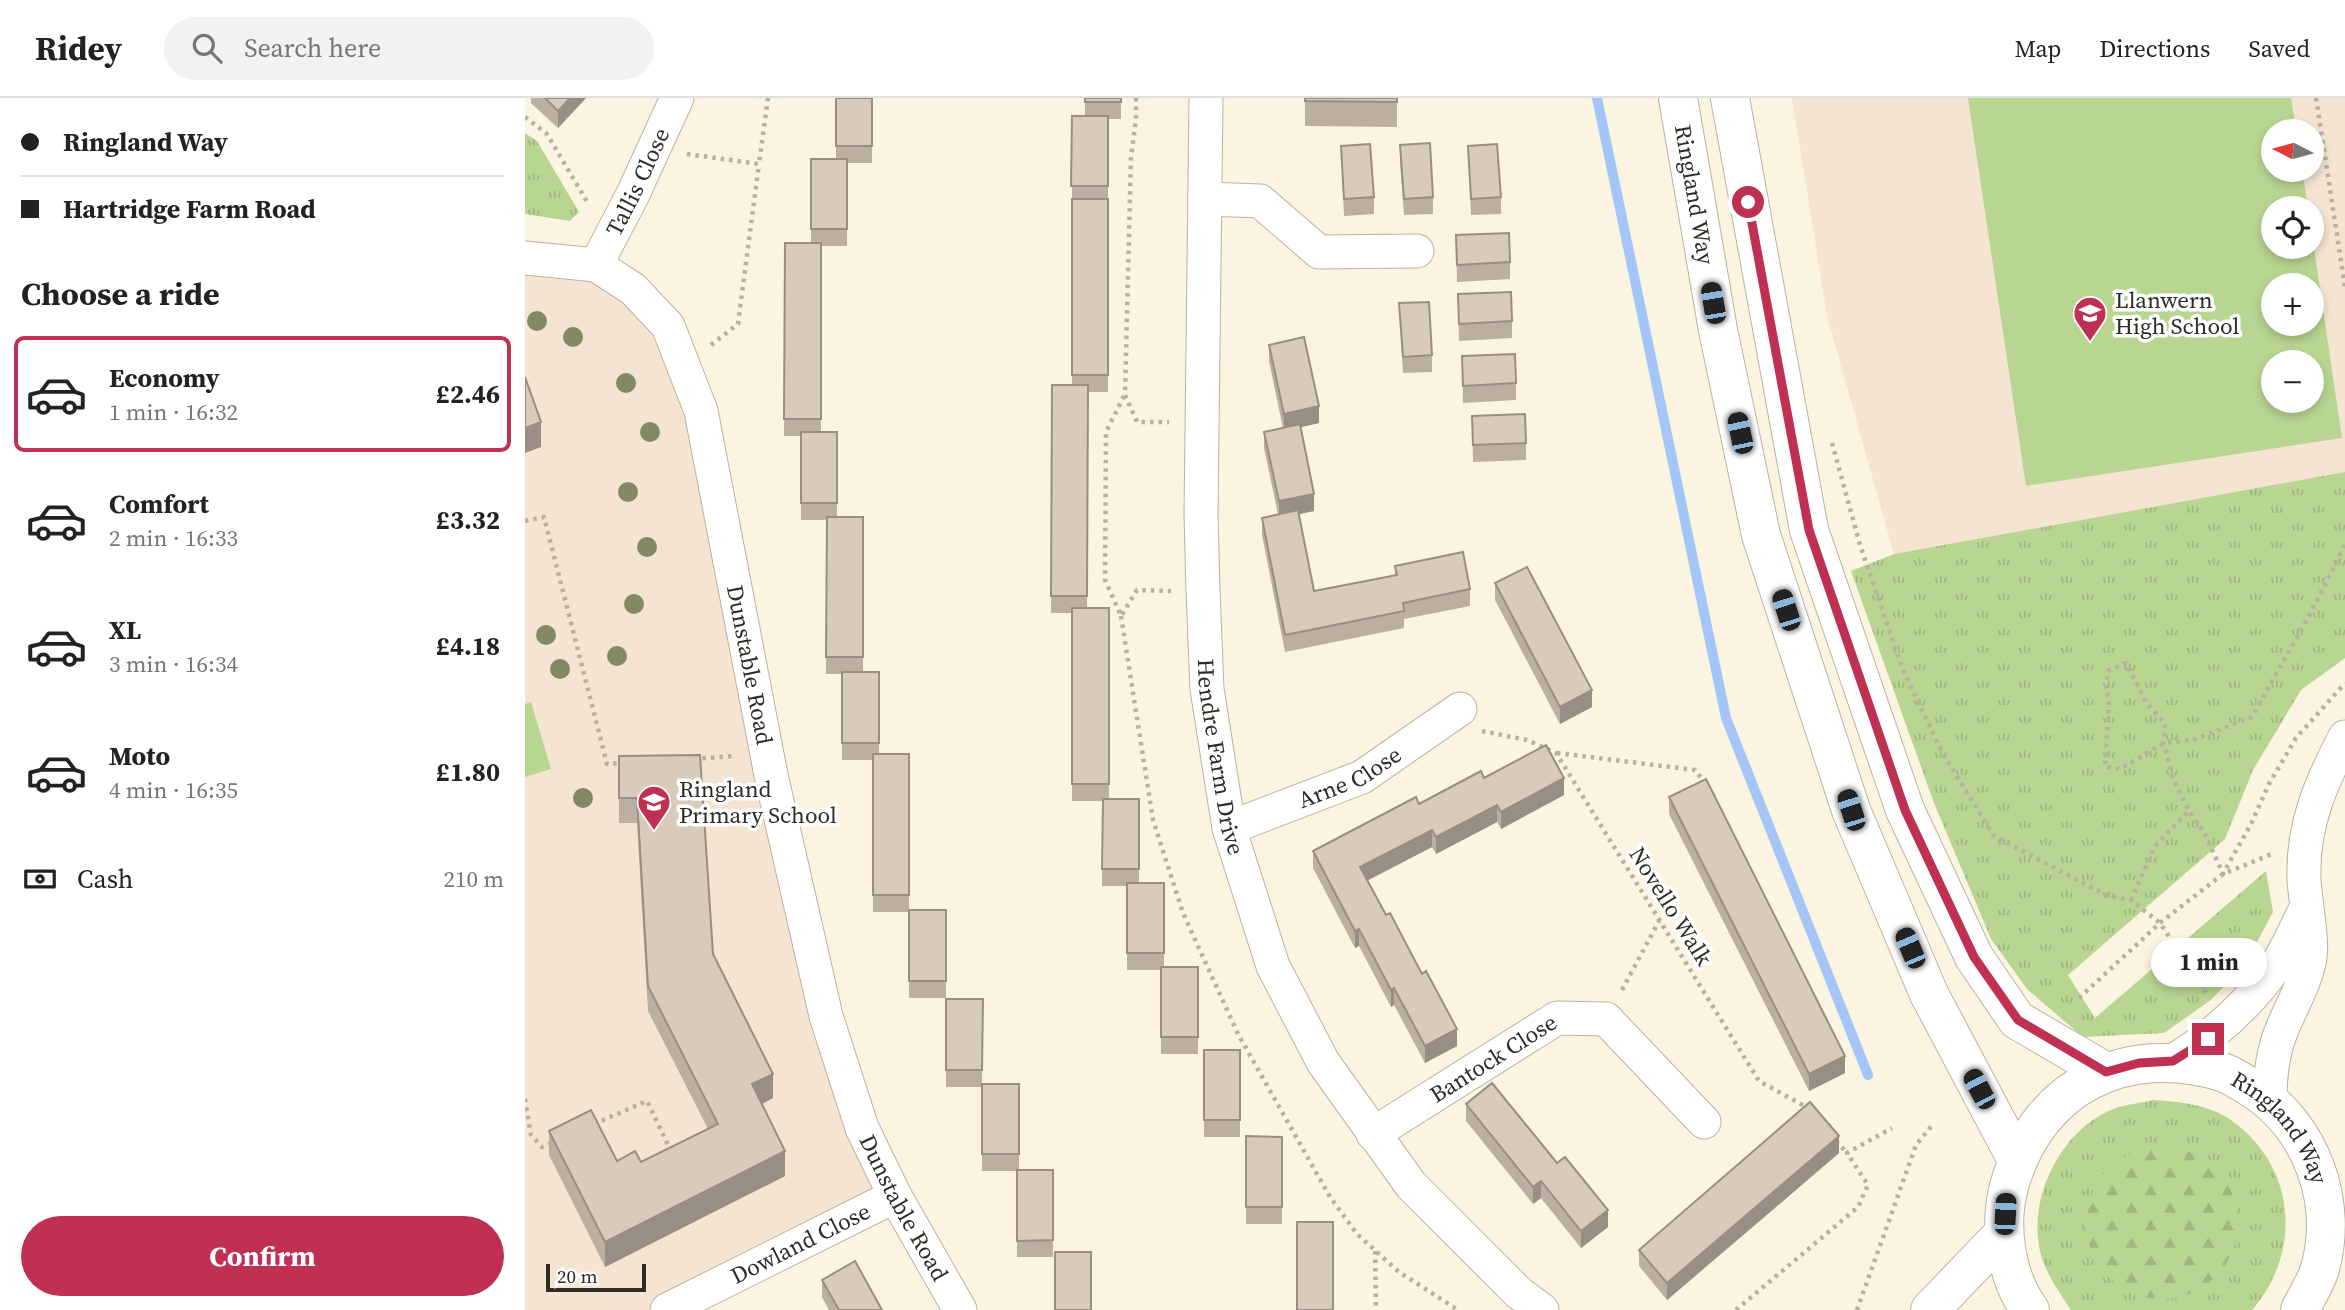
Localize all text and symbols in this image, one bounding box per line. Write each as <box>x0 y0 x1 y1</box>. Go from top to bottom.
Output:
search box <box>164 17 654 80</box>
text: Ridey <box>35 26 122 71</box>
icon: search <box>188 29 226 67</box>
text: Search here <box>244 30 381 66</box>
text: Map <box>2014 32 2061 65</box>
text: Directions <box>2099 32 2210 65</box>
text: Saved <box>2248 32 2310 65</box>
north arrow <box>2261 119 2324 182</box>
map controls <box>2261 119 2324 413</box>
street label: Ringland Way <box>1667 122 1722 267</box>
street label: Tallis Close <box>598 123 677 242</box>
text: Ringland Way <box>63 124 228 160</box>
route start <box>1732 186 1764 218</box>
text: Hartridge Farm Road <box>63 191 316 227</box>
button: locate <box>2261 196 2324 259</box>
text: Choose a ride <box>21 272 220 316</box>
button: + <box>2261 273 2324 336</box>
car <box>1700 280 1727 326</box>
place label: Llanwern High School <box>2115 284 2239 342</box>
school or university icon: Llanwern High School <box>2071 294 2109 343</box>
button: − <box>2261 350 2324 413</box>
text: Economy <box>109 360 220 396</box>
icon: car <box>25 363 88 426</box>
text: £2.46 <box>436 376 500 412</box>
text: 1 min · 16:32 <box>109 396 238 428</box>
car <box>1726 410 1755 456</box>
text: Comfort <box>109 486 209 522</box>
icon: car <box>25 489 88 552</box>
text: £3.32 <box>436 502 500 538</box>
text: 2 min · 16:33 <box>109 522 238 554</box>
street label: Dunstable Road <box>719 582 781 747</box>
car <box>1770 587 1803 633</box>
text: XL <box>109 612 141 648</box>
icon: car <box>25 615 88 678</box>
text: £4.18 <box>436 628 500 664</box>
text: 3 min · 16:34 <box>109 648 238 680</box>
street label: Hendre Farm Drive <box>1190 658 1253 859</box>
text: Moto <box>109 738 170 774</box>
street label: Arne Close <box>1293 739 1408 816</box>
icon: car <box>25 741 88 804</box>
text: £1.80 <box>436 754 500 790</box>
place label: Ringland Primary School <box>679 773 837 831</box>
text: 4 min · 16:35 <box>109 774 238 806</box>
school or university icon: Ringland Primary School <box>635 783 673 832</box>
car <box>1835 787 1868 833</box>
street label: Novello Walk <box>1622 840 1720 972</box>
icon: cash <box>21 860 59 898</box>
text: Cash <box>77 861 133 897</box>
text: 210 m <box>443 863 504 895</box>
car <box>1893 925 1928 971</box>
callout: 1 min <box>2150 937 2266 986</box>
text: 1 min <box>2179 946 2239 978</box>
street label: Bantock Close <box>1423 1006 1563 1110</box>
route end <box>2192 1023 2224 1055</box>
street label: Ringland Way <box>2225 1063 2336 1188</box>
car <box>1960 1066 1999 1112</box>
street label: Dunstable Road <box>851 1129 956 1287</box>
car <box>1994 1192 2017 1236</box>
street label: Dowland Close <box>725 1195 876 1292</box>
button: Confirm <box>21 1216 504 1296</box>
scale bar <box>546 1261 646 1293</box>
text: 20 m <box>557 1263 598 1289</box>

